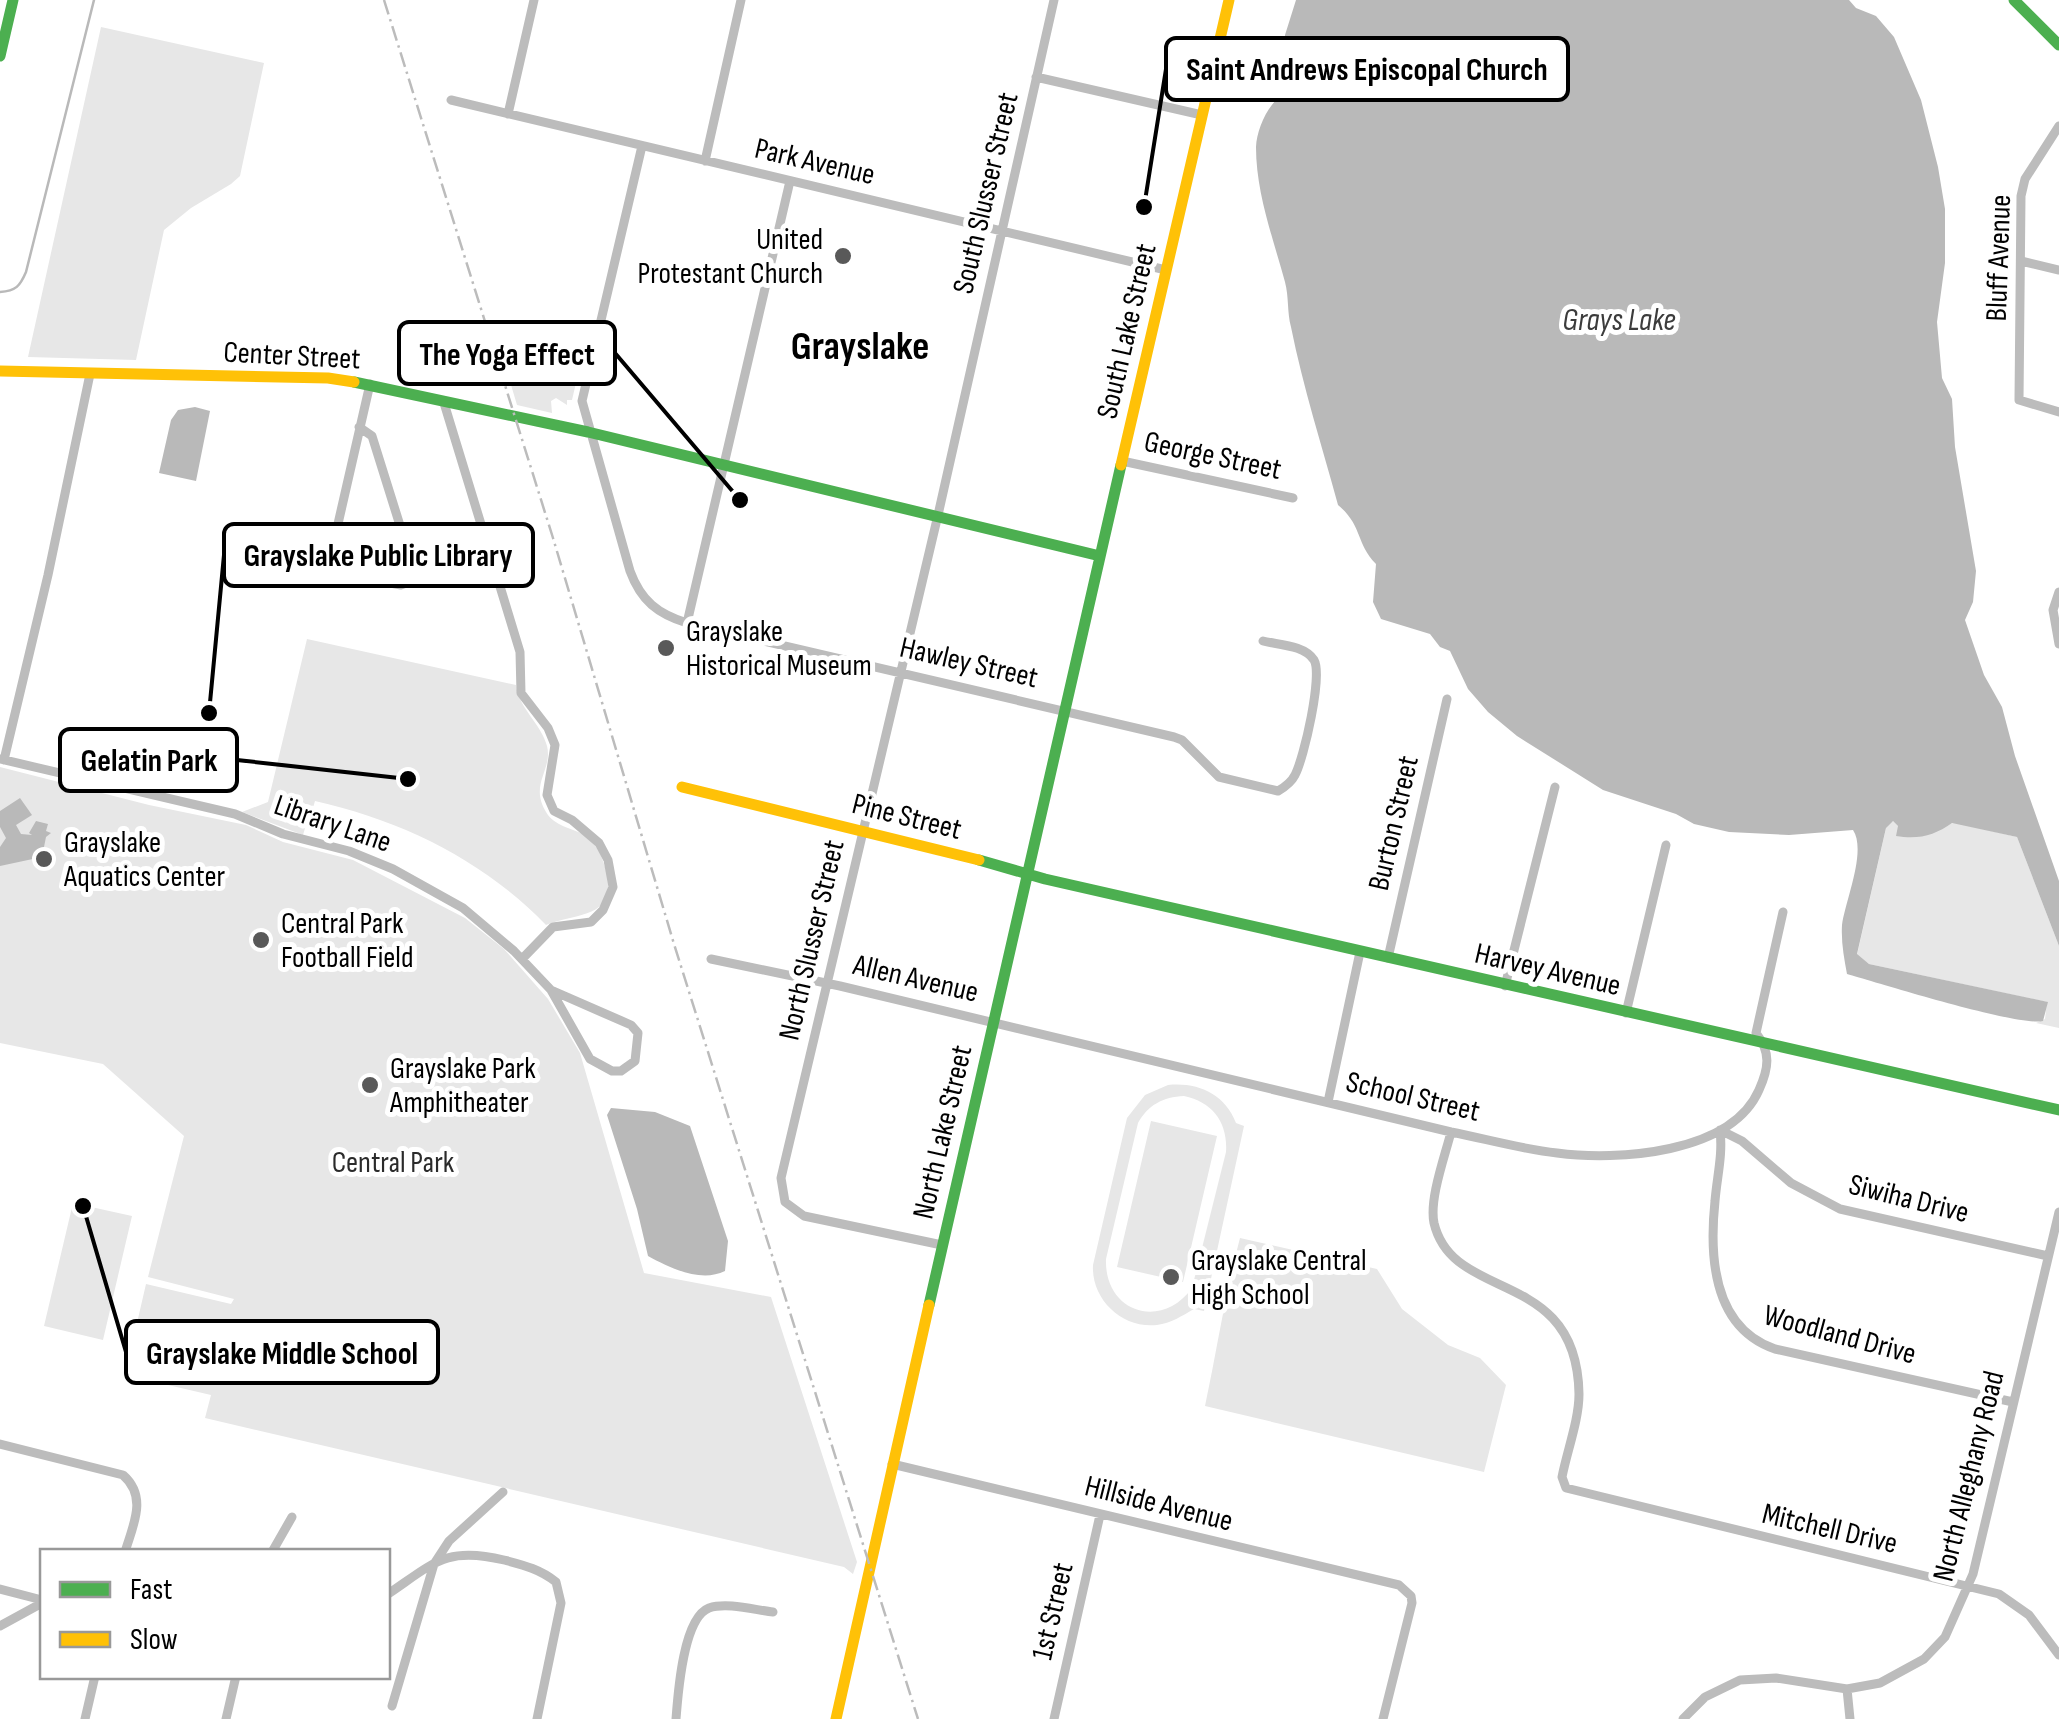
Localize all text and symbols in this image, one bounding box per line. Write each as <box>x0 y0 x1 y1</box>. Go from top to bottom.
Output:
callout: Saint Andrews Episcopal Church <box>1166 38 1568 100</box>
text: Saint Andrews Episcopal Church <box>1186 51 1548 90</box>
street label: South Slusser Street <box>945 89 1027 297</box>
street label: Park Avenue <box>751 131 878 193</box>
street label: Bluff Avenue <box>1979 194 2019 322</box>
place label: United Protestant Church <box>638 222 823 292</box>
street label: South Lake Street <box>1089 240 1165 422</box>
marker: United Protestant Church <box>832 245 854 267</box>
water label: Grays Lake <box>1562 301 1676 340</box>
callout: The Yoga Effect <box>399 322 615 384</box>
district label: Grayslake <box>791 323 929 371</box>
street label: Center Street <box>223 334 361 378</box>
text: The Yoga Effect <box>419 336 595 375</box>
street label: George Street <box>1141 424 1285 488</box>
callout: Grayslake Public Library <box>224 524 533 586</box>
text: Grayslake Public Library <box>243 537 513 576</box>
place label: Grayslake Historical Museum <box>686 614 872 684</box>
street label: Hawley Street <box>896 630 1041 696</box>
marker: Grayslake Historical Museum <box>655 637 677 659</box>
callout: Gelatin Park <box>60 729 237 791</box>
text: Gelatin Park <box>81 742 218 781</box>
street label: Burton Street <box>1361 752 1427 894</box>
street label: Pine Street <box>848 786 965 848</box>
street label: Library Lane <box>269 787 396 861</box>
place label: Grayslake Aquatics Center <box>63 825 225 895</box>
street label: North Slusser Street <box>771 837 853 1044</box>
marker: Grayslake Aquatics Center <box>33 848 55 870</box>
place label: Central Park Football Field <box>281 906 413 976</box>
marker: Central Park Football Field <box>250 929 272 951</box>
street label: Harvey Avenue <box>1471 936 1624 1004</box>
street label: Allen Avenue <box>849 947 982 1011</box>
street label: North Lake Street <box>905 1042 980 1223</box>
place label: Grayslake Park Amphitheater <box>389 1051 536 1121</box>
street label: School Street <box>1342 1064 1483 1130</box>
marker: Grayslake Park Amphitheater <box>359 1074 381 1096</box>
park label: Central Park <box>332 1145 455 1181</box>
street label: Siwiha Drive <box>1845 1167 1972 1231</box>
place label: Grayslake Central High School <box>1191 1243 1367 1313</box>
marker: Grayslake Central High School <box>1160 1266 1182 1288</box>
street label: Woodland Drive <box>1760 1297 1920 1373</box>
callout: Grayslake Middle School <box>126 1321 438 1383</box>
text: Grayslake Middle School <box>146 1335 418 1374</box>
street label: North Alleghany Road <box>1925 1367 2012 1585</box>
street label: Hillside Avenue <box>1081 1468 1236 1540</box>
street label: Mitchell Drive <box>1759 1496 1901 1562</box>
legend <box>40 1549 390 1679</box>
street label: 1st Street <box>1024 1559 1082 1663</box>
text: Fast <box>130 1572 172 1608</box>
text: Slow <box>130 1622 178 1658</box>

